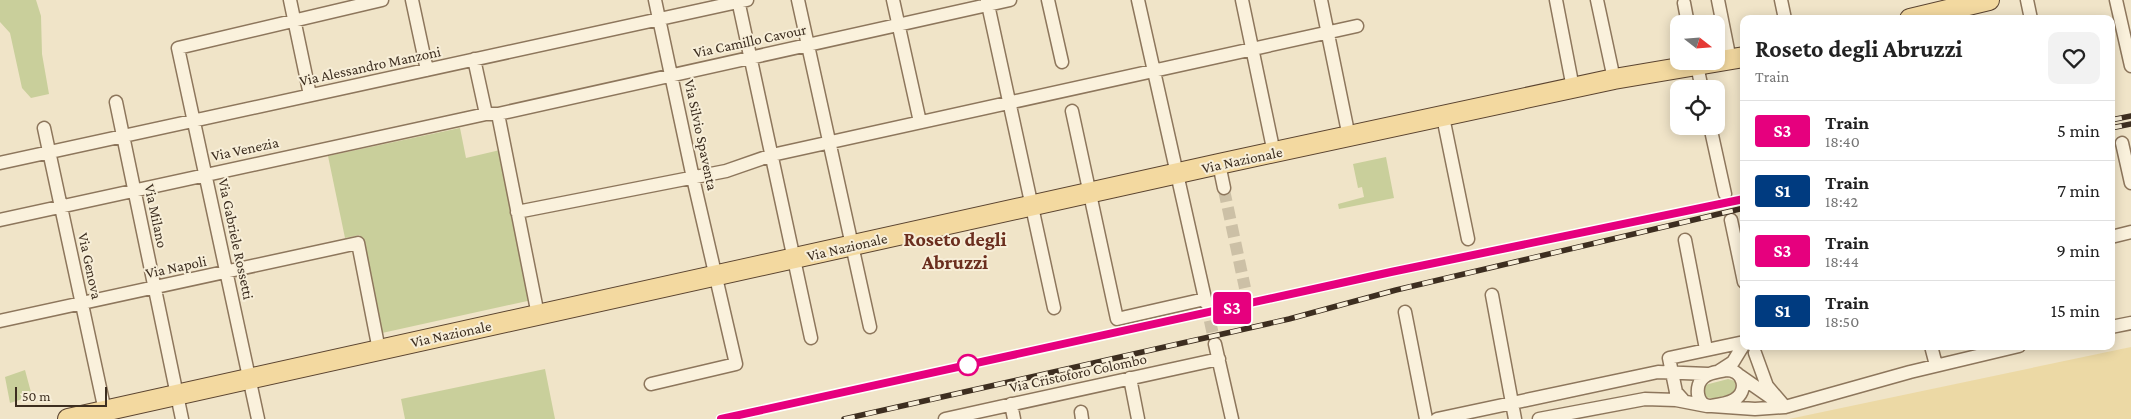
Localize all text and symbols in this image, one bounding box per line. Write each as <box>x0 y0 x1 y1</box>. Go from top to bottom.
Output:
north arrow <box>1670 15 1725 70</box>
map controls <box>1670 15 1725 135</box>
street label: Via Camillo Cavour <box>692 21 809 61</box>
button: heart <box>2048 32 2100 84</box>
text: Roseto degli Abruzzi <box>1755 35 1963 62</box>
street label: Via Alessandro Manzoni <box>298 43 442 89</box>
text: Train <box>1755 68 1789 85</box>
street label: Via Silvio Spaventa <box>680 78 721 192</box>
button: locate <box>1670 80 1725 135</box>
text: Train <box>1825 112 1869 133</box>
text: 5 min <box>2057 120 2100 141</box>
text: S3 <box>1774 121 1791 141</box>
text: 18:40 <box>1825 133 1860 150</box>
street label: Via Venezia <box>210 134 280 164</box>
street label: Via Nazionale <box>1200 144 1284 176</box>
text: Train <box>1825 172 1869 193</box>
street label: Via Gabriele Rossetti <box>215 177 257 301</box>
text: 7 min <box>2057 180 2100 201</box>
text: S1 <box>1775 181 1790 201</box>
street label: Via Milano <box>141 183 171 249</box>
text: 18:42 <box>1825 193 1858 210</box>
district label: Roseto degli Abruzzi <box>904 228 1007 273</box>
street label: Via Nazionale <box>805 230 889 264</box>
street label: Via Genova <box>75 231 105 301</box>
text: Train <box>1825 232 1869 253</box>
text: 9 min <box>2056 240 2100 261</box>
text: S3 <box>1774 241 1791 261</box>
street label: Via Napoli <box>144 253 208 282</box>
text: 18:44 <box>1825 253 1859 270</box>
line badge: S3 <box>1210 292 1254 324</box>
text: Train <box>1825 292 1869 313</box>
text: S3 <box>1223 298 1241 318</box>
text: 15 min <box>2051 300 2100 321</box>
text: S1 <box>1775 301 1790 321</box>
text: 18:50 <box>1825 313 1859 330</box>
street label: Via Nazionale <box>409 318 493 350</box>
street label: Via Cristoforo Colombo <box>1008 351 1148 395</box>
unlabelled marker <box>957 354 979 376</box>
scale bar <box>15 384 108 407</box>
text: 50 m <box>22 388 50 404</box>

